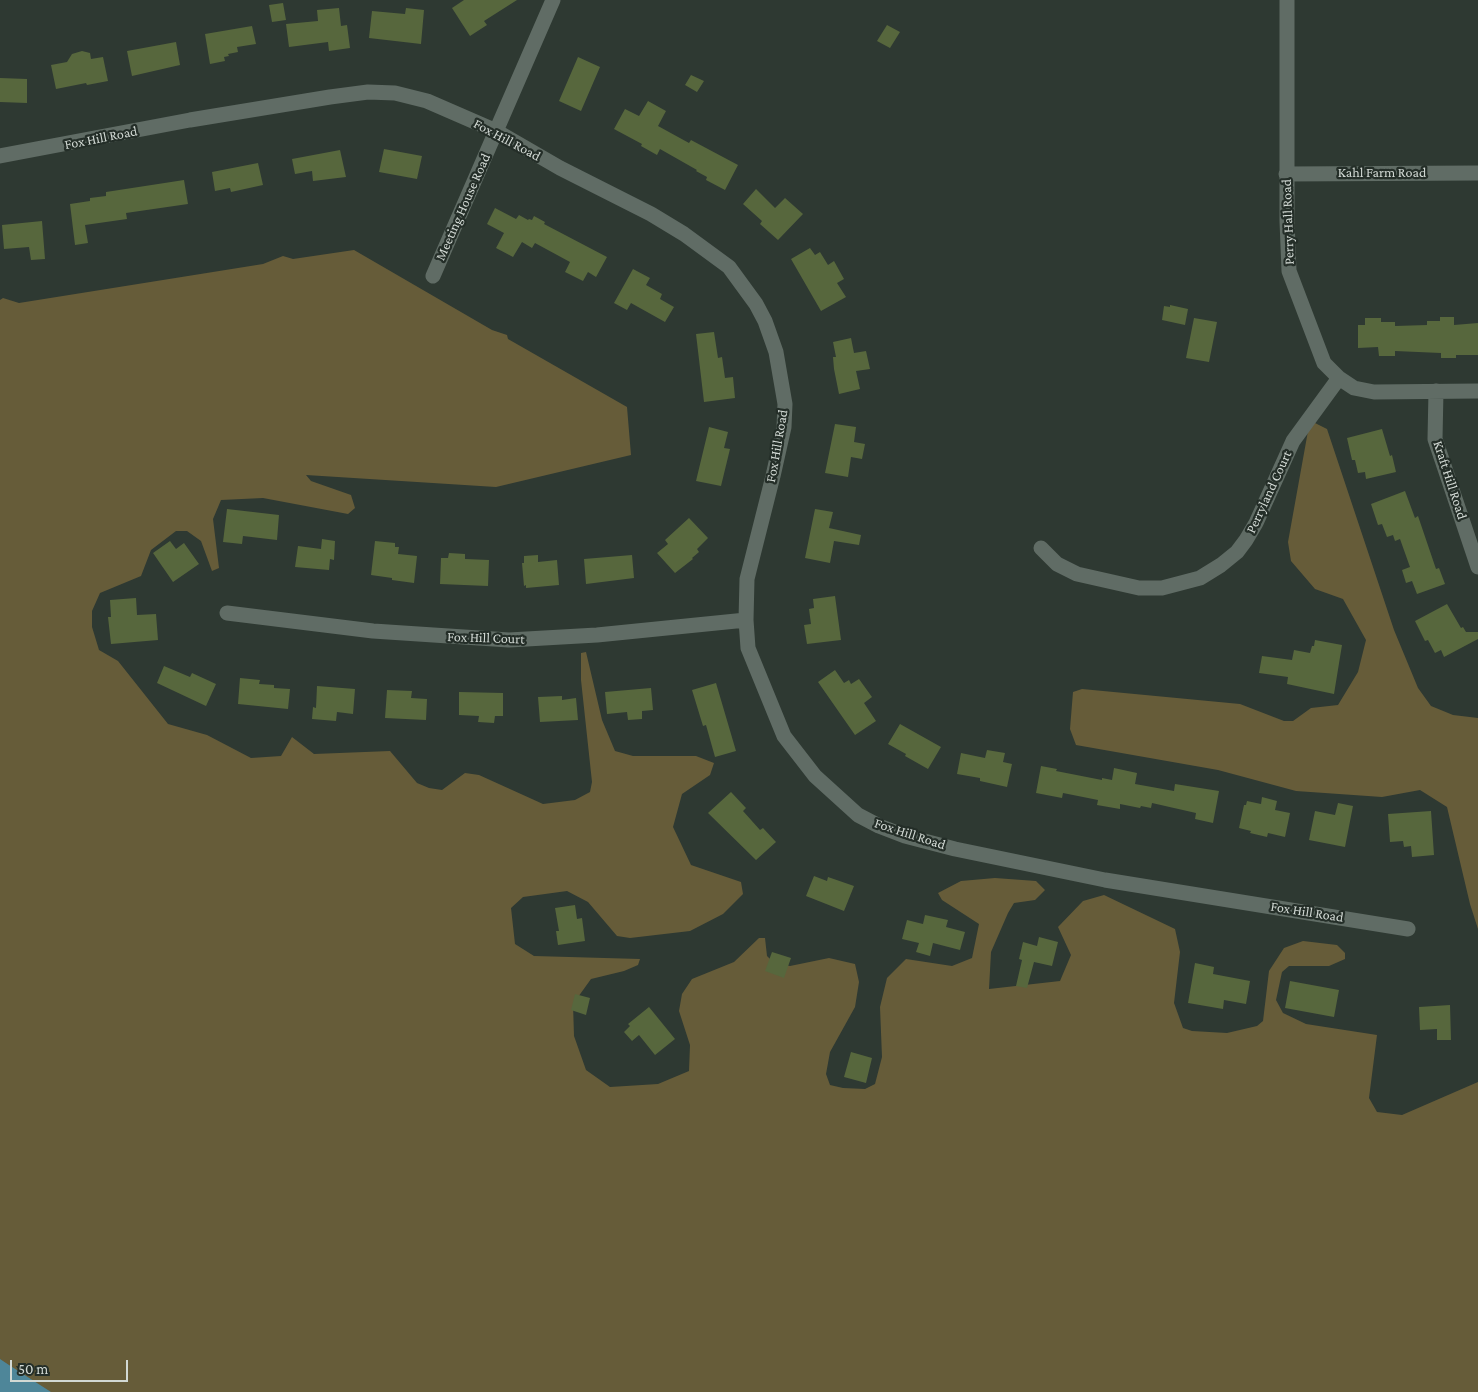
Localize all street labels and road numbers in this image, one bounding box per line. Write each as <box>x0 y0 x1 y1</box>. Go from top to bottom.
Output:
street label: Fox Hill Road <box>470 115 544 165</box>
street label: Fox Hill Road <box>63 123 139 153</box>
street label: Meeting House Road <box>432 151 494 263</box>
street label: Kahl Farm Road <box>1338 165 1426 181</box>
street label: Perry Hall Road <box>1278 179 1298 265</box>
street label: Fox Hill Road <box>762 408 792 484</box>
street label: Kraft Hill Road <box>1429 438 1471 522</box>
street label: Perryland Court <box>1243 448 1295 536</box>
street label: Fox Hill Court <box>447 628 525 648</box>
street label: Fox Hill Road <box>872 815 948 853</box>
street label: Fox Hill Road <box>1269 898 1345 926</box>

